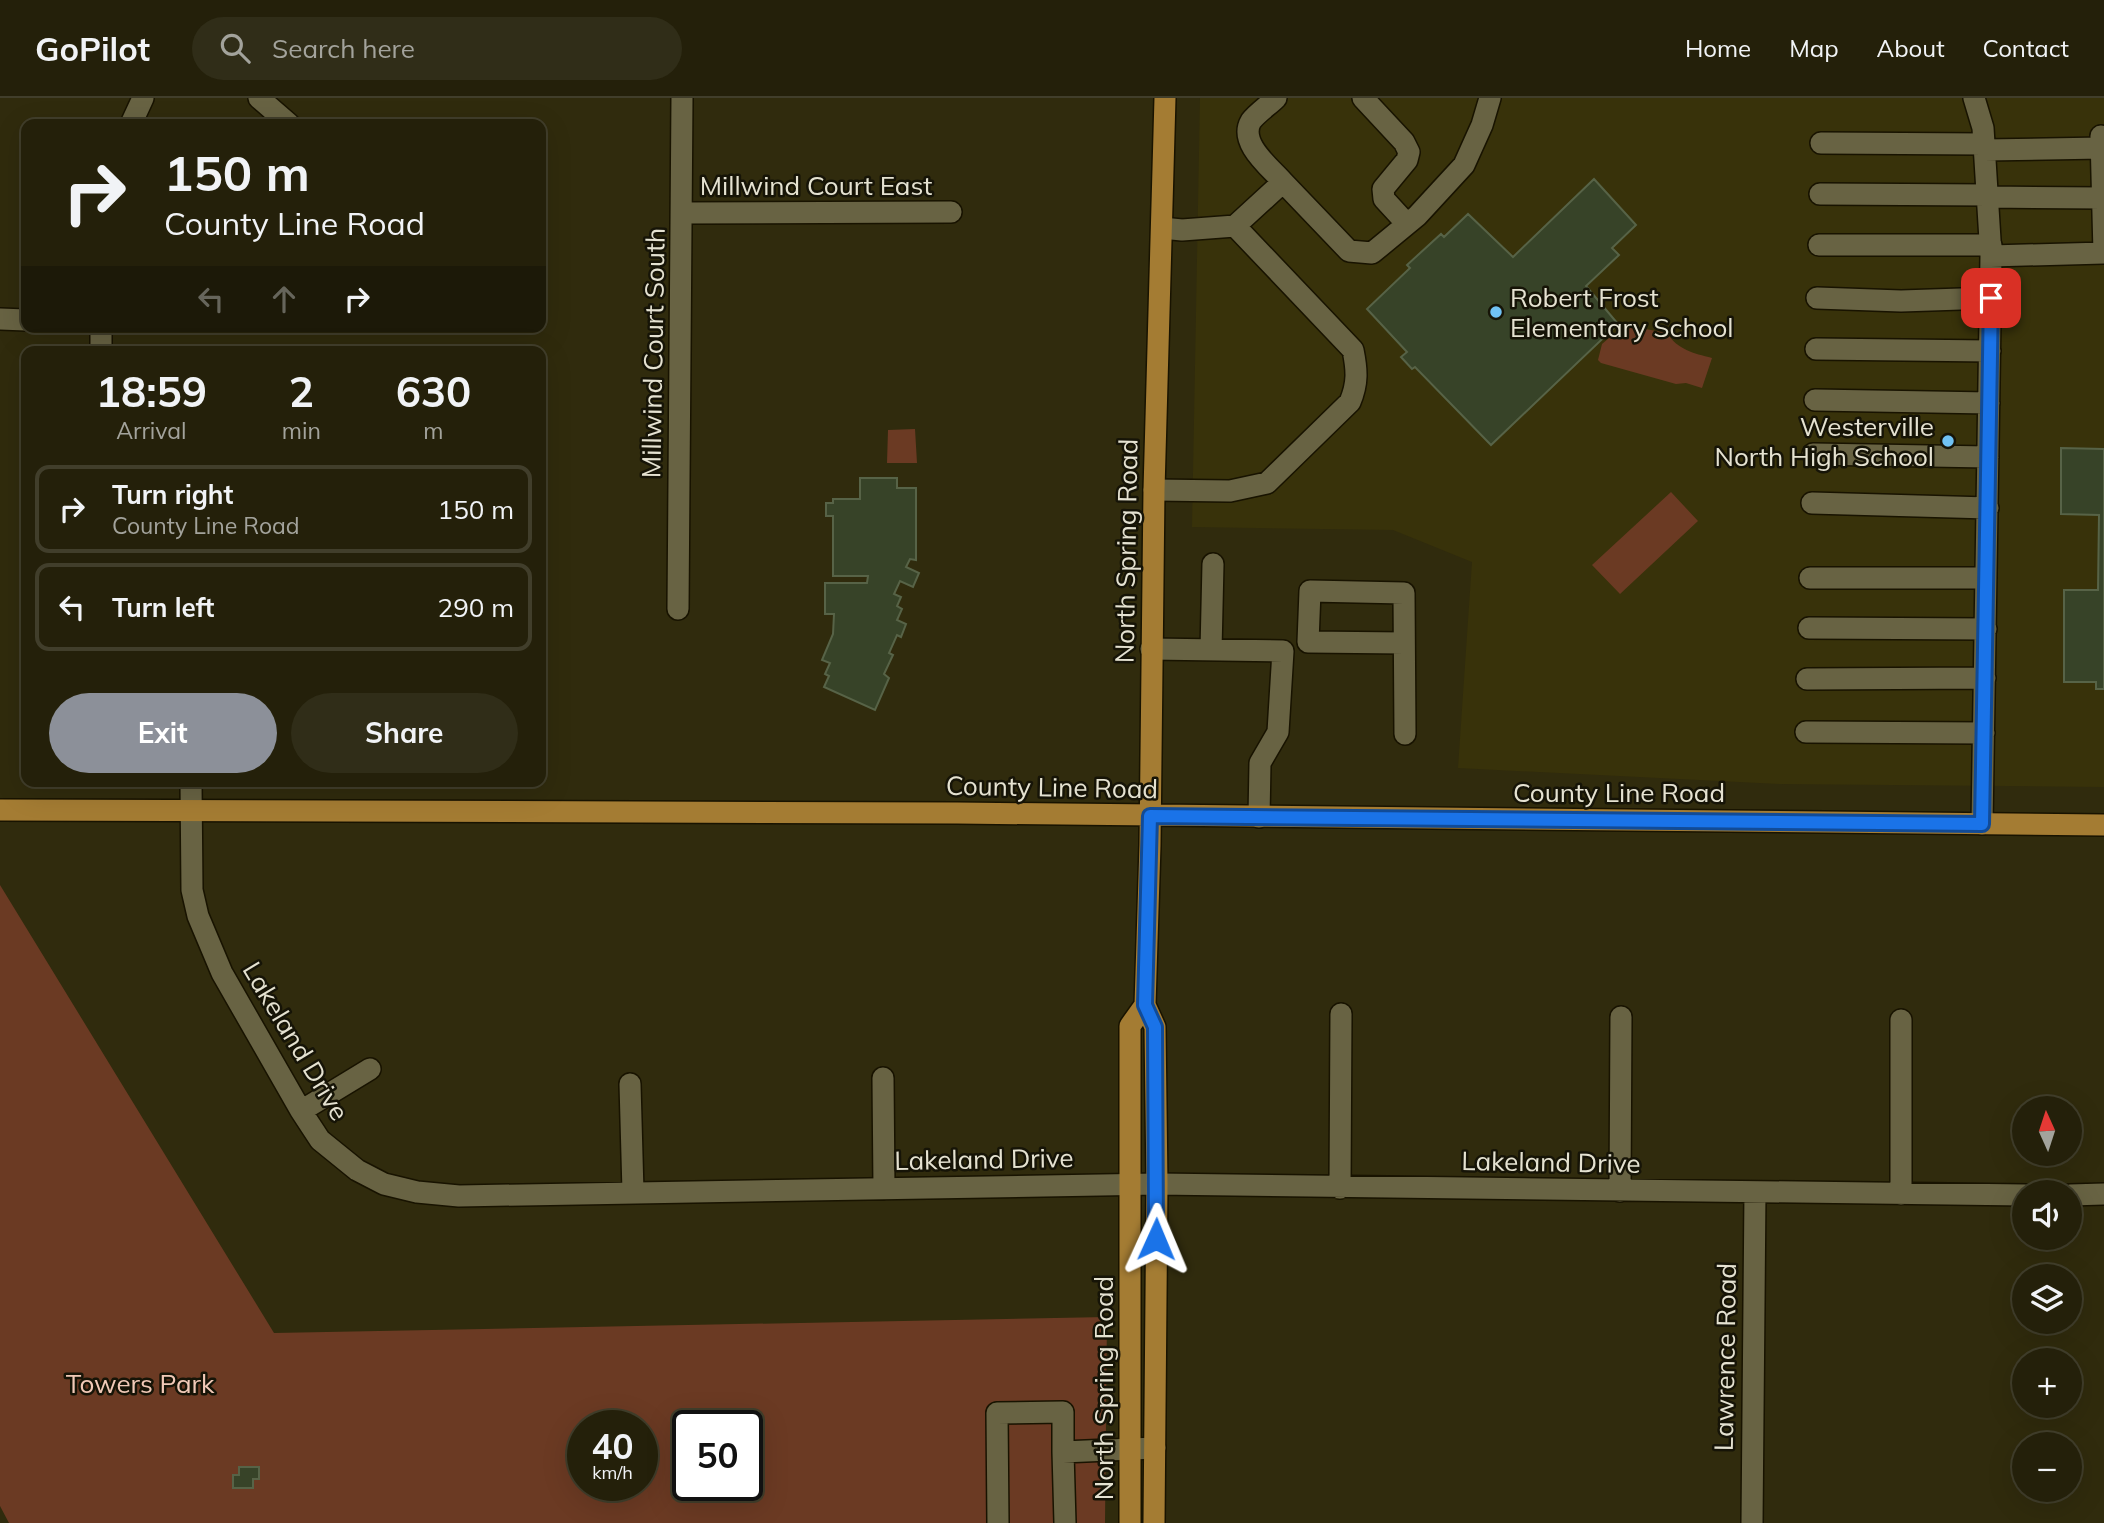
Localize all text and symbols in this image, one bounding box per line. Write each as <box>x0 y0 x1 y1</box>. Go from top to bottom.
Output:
search box <box>192 17 682 80</box>
text: GoPilot <box>35 28 150 69</box>
icon: search <box>216 29 254 67</box>
text: Search here <box>272 32 415 65</box>
text: Home <box>1685 33 1751 63</box>
text: Map <box>1789 33 1839 63</box>
text: About <box>1877 33 1945 63</box>
text: Contact <box>1983 33 2069 63</box>
text: 150 m <box>164 142 310 203</box>
icon: right <box>49 147 140 238</box>
street label: Millwind Court East <box>700 169 932 202</box>
text: County Line Road <box>164 203 425 243</box>
street label: Millwind Court South <box>634 228 672 478</box>
pin <box>1961 268 2021 328</box>
icon: arrive <box>1972 279 2010 317</box>
icon: left <box>192 280 230 318</box>
icon: ahead <box>265 280 303 318</box>
icon: right <box>338 280 376 318</box>
place label: Robert Frost Elementary School <box>1510 281 1734 344</box>
marker: Robert Frost Elementary School <box>1488 304 1504 320</box>
text: 18:59 <box>96 365 207 418</box>
text: 2 <box>289 365 314 418</box>
text: 630 <box>396 365 471 418</box>
place label: Westerville North High School <box>1714 410 1934 473</box>
text: Arrival <box>116 416 187 445</box>
text: min <box>282 416 321 445</box>
text: m <box>423 416 444 445</box>
marker: Westerville North High School <box>1940 433 1956 449</box>
street label: North Spring Road <box>1108 439 1144 663</box>
text: Turn right <box>112 478 233 511</box>
icon: right <box>53 490 91 528</box>
text: 150 m <box>438 493 514 526</box>
text: County Line Road <box>112 511 300 540</box>
icon: left <box>53 588 91 626</box>
text: Turn left <box>112 591 214 624</box>
text: 290 m <box>438 591 514 624</box>
button: Exit <box>49 693 277 773</box>
button: Share <box>291 693 518 773</box>
street label: County Line Road <box>946 769 1158 805</box>
street label: County Line Road <box>1513 776 1725 809</box>
street label: Lakeland Drive <box>236 956 356 1126</box>
north arrow <box>2012 1096 2082 1166</box>
map controls <box>2012 1096 2082 1502</box>
street label: Lakeland Drive <box>894 1141 1074 1177</box>
street label: Lakeland Drive <box>1461 1144 1641 1180</box>
button: sound <box>2012 1180 2082 1250</box>
position arrow <box>1119 1202 1193 1276</box>
street label: Lawrence Road <box>1707 1263 1743 1451</box>
button: layers <box>2012 1264 2082 1334</box>
street label: North Spring Road <box>1087 1276 1120 1500</box>
button: + <box>2012 1348 2082 1418</box>
park label: Towers Park <box>66 1367 215 1400</box>
speed limit sign: 50 <box>672 1410 763 1501</box>
text: 40 <box>591 1424 634 1468</box>
button: − <box>2012 1432 2082 1502</box>
text: km/h <box>592 1461 633 1484</box>

